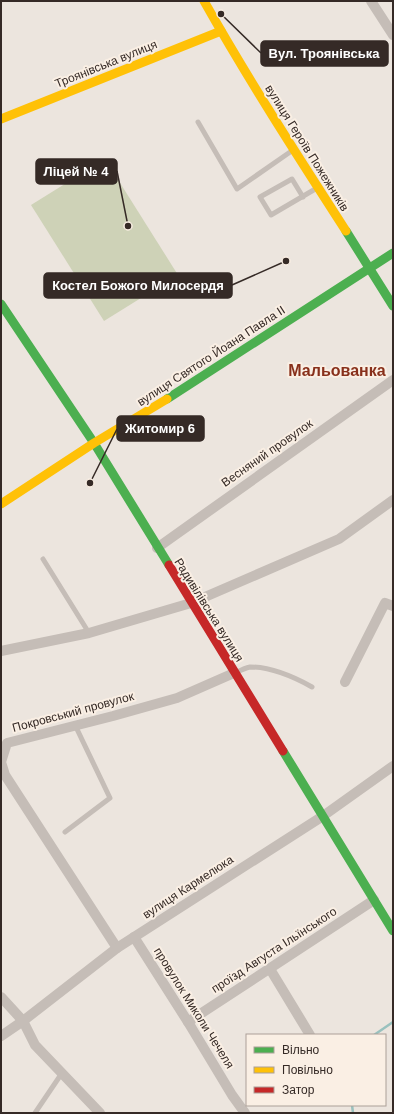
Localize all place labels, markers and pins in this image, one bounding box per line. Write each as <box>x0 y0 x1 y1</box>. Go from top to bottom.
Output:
callout: Вул. Троянівська <box>261 41 388 66</box>
callout: Ліцей № 4 <box>36 159 117 184</box>
callout: Костел Божого Милосердя <box>44 273 232 298</box>
callout: Житомир 6 <box>117 416 204 441</box>

